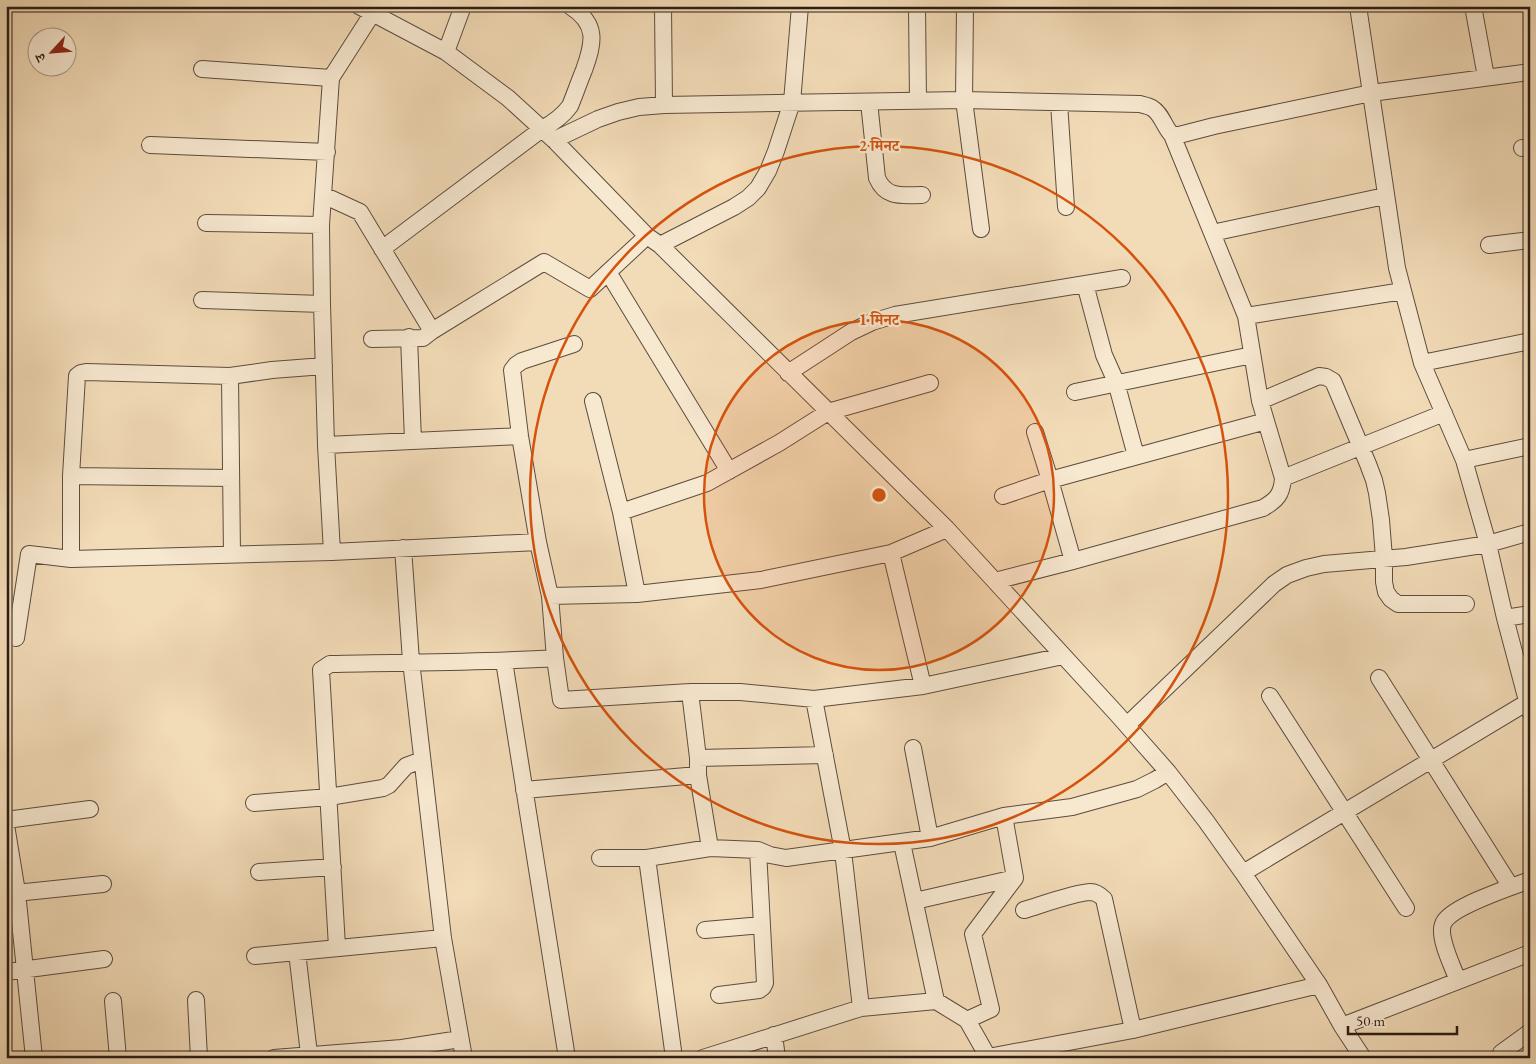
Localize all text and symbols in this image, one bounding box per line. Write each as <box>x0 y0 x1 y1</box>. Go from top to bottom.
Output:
north arrow <box>28 28 78 78</box>
text: उ <box>30 50 50 66</box>
text: 2 मिनट <box>859 136 901 155</box>
text: 1 मिनट <box>859 310 901 329</box>
centre of rings <box>870 486 888 504</box>
scale bar <box>1348 1004 1457 1036</box>
text: 50 m <box>1356 1011 1385 1030</box>

